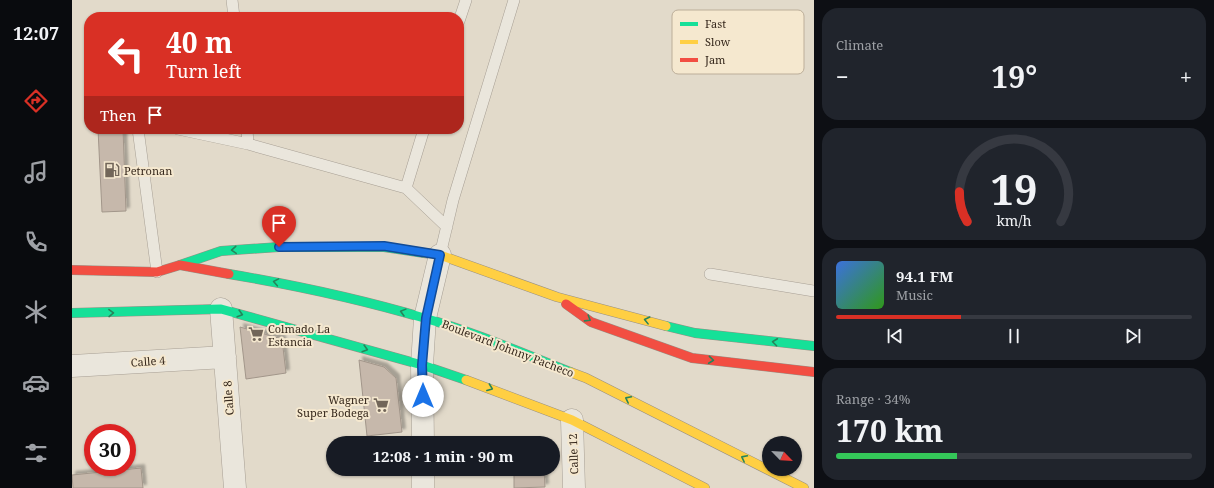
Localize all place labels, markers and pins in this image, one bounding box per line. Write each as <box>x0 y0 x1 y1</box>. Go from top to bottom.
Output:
fuel station icon: Petronan <box>103 161 121 179</box>
place label: Petronan <box>124 163 172 178</box>
pin <box>262 206 296 247</box>
place label: Colmado La Estancia <box>268 321 330 349</box>
supermarket icon: Colmado La Estancia <box>247 325 265 343</box>
place label: Wagner Super Bodega <box>297 392 370 420</box>
supermarket icon: Wagner Super Bodega <box>372 396 390 414</box>

